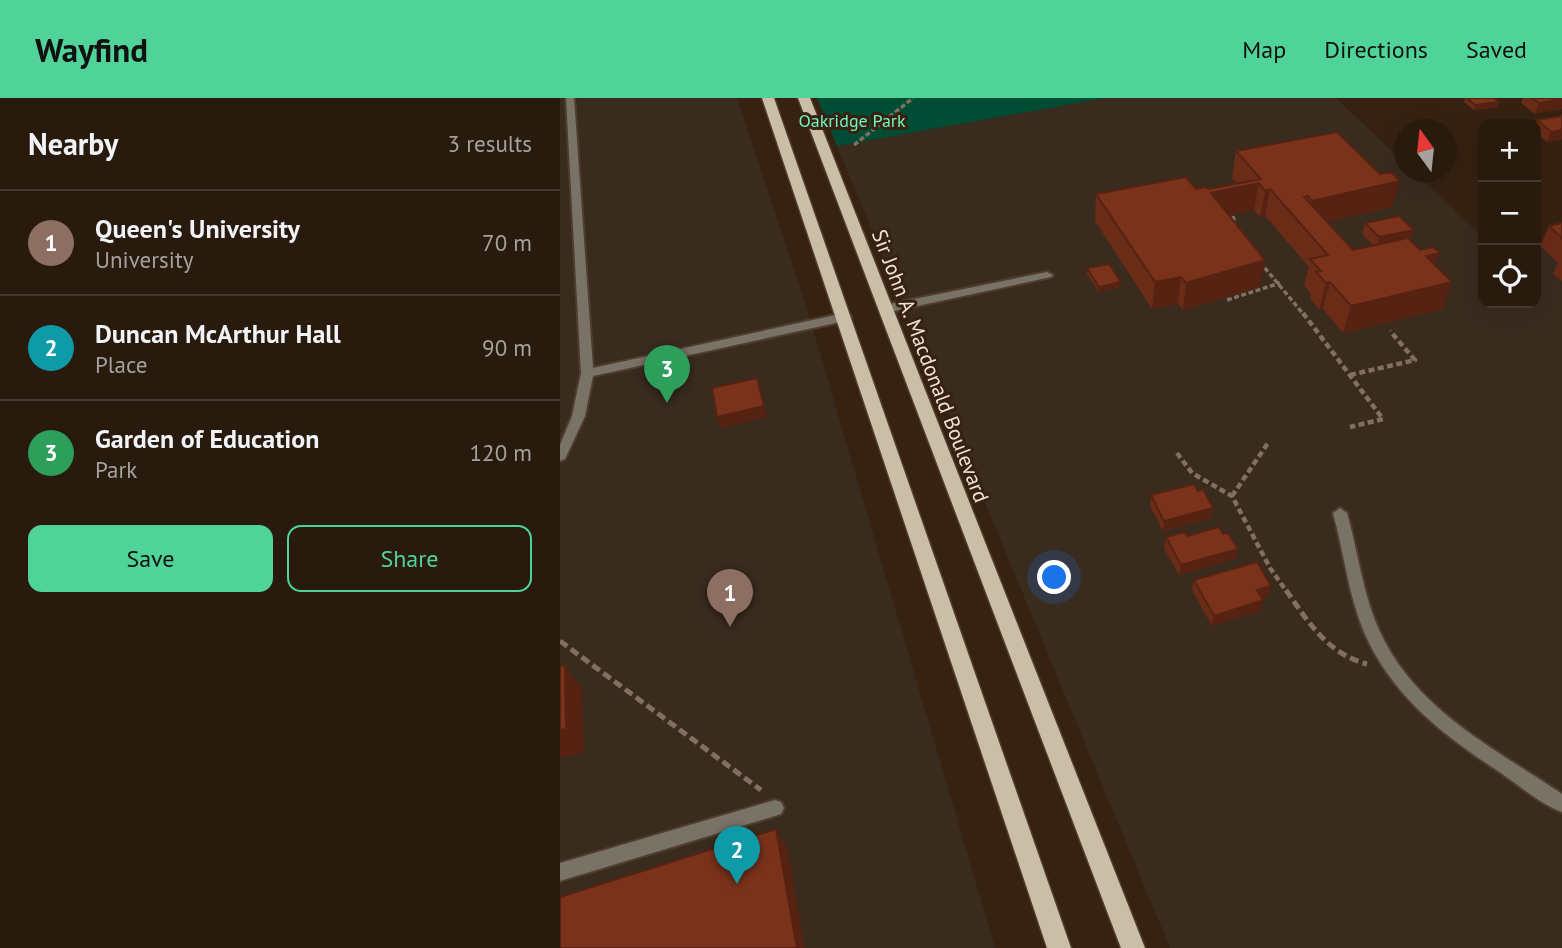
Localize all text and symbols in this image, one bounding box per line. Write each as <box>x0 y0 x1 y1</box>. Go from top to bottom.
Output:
text: Wayfind <box>35 28 148 71</box>
text: Map <box>1242 34 1286 65</box>
text: Directions <box>1324 34 1428 65</box>
text: Saved <box>1466 34 1527 65</box>
park label: Oakridge Park <box>798 109 906 132</box>
north arrow <box>1394 119 1457 182</box>
map controls <box>1478 119 1541 308</box>
button: + <box>1478 119 1541 182</box>
text: Nearby <box>28 124 118 163</box>
text: 3 results <box>448 129 532 158</box>
button: − <box>1478 182 1541 245</box>
text: Queen's University <box>95 212 300 245</box>
street label: Sir John A. Macdonald Boulevard <box>866 225 995 506</box>
text: 1 <box>44 228 58 257</box>
text: 70 m <box>482 228 532 257</box>
text: University <box>95 245 193 274</box>
button: locate <box>1478 245 1541 308</box>
text: Duncan McArthur Hall <box>95 317 341 350</box>
text: 2 <box>44 333 58 362</box>
text: 90 m <box>482 333 532 362</box>
pin: 3 <box>644 345 690 403</box>
text: Place <box>95 350 148 379</box>
text: Garden of Education <box>95 422 319 455</box>
text: 3 <box>44 438 58 467</box>
text: 120 m <box>470 438 532 467</box>
text: Park <box>95 455 137 484</box>
button: Save <box>28 525 273 592</box>
button: Share <box>287 525 532 592</box>
your location <box>1037 560 1071 594</box>
pin: 1 <box>707 569 753 627</box>
pin: 2 <box>714 826 760 884</box>

